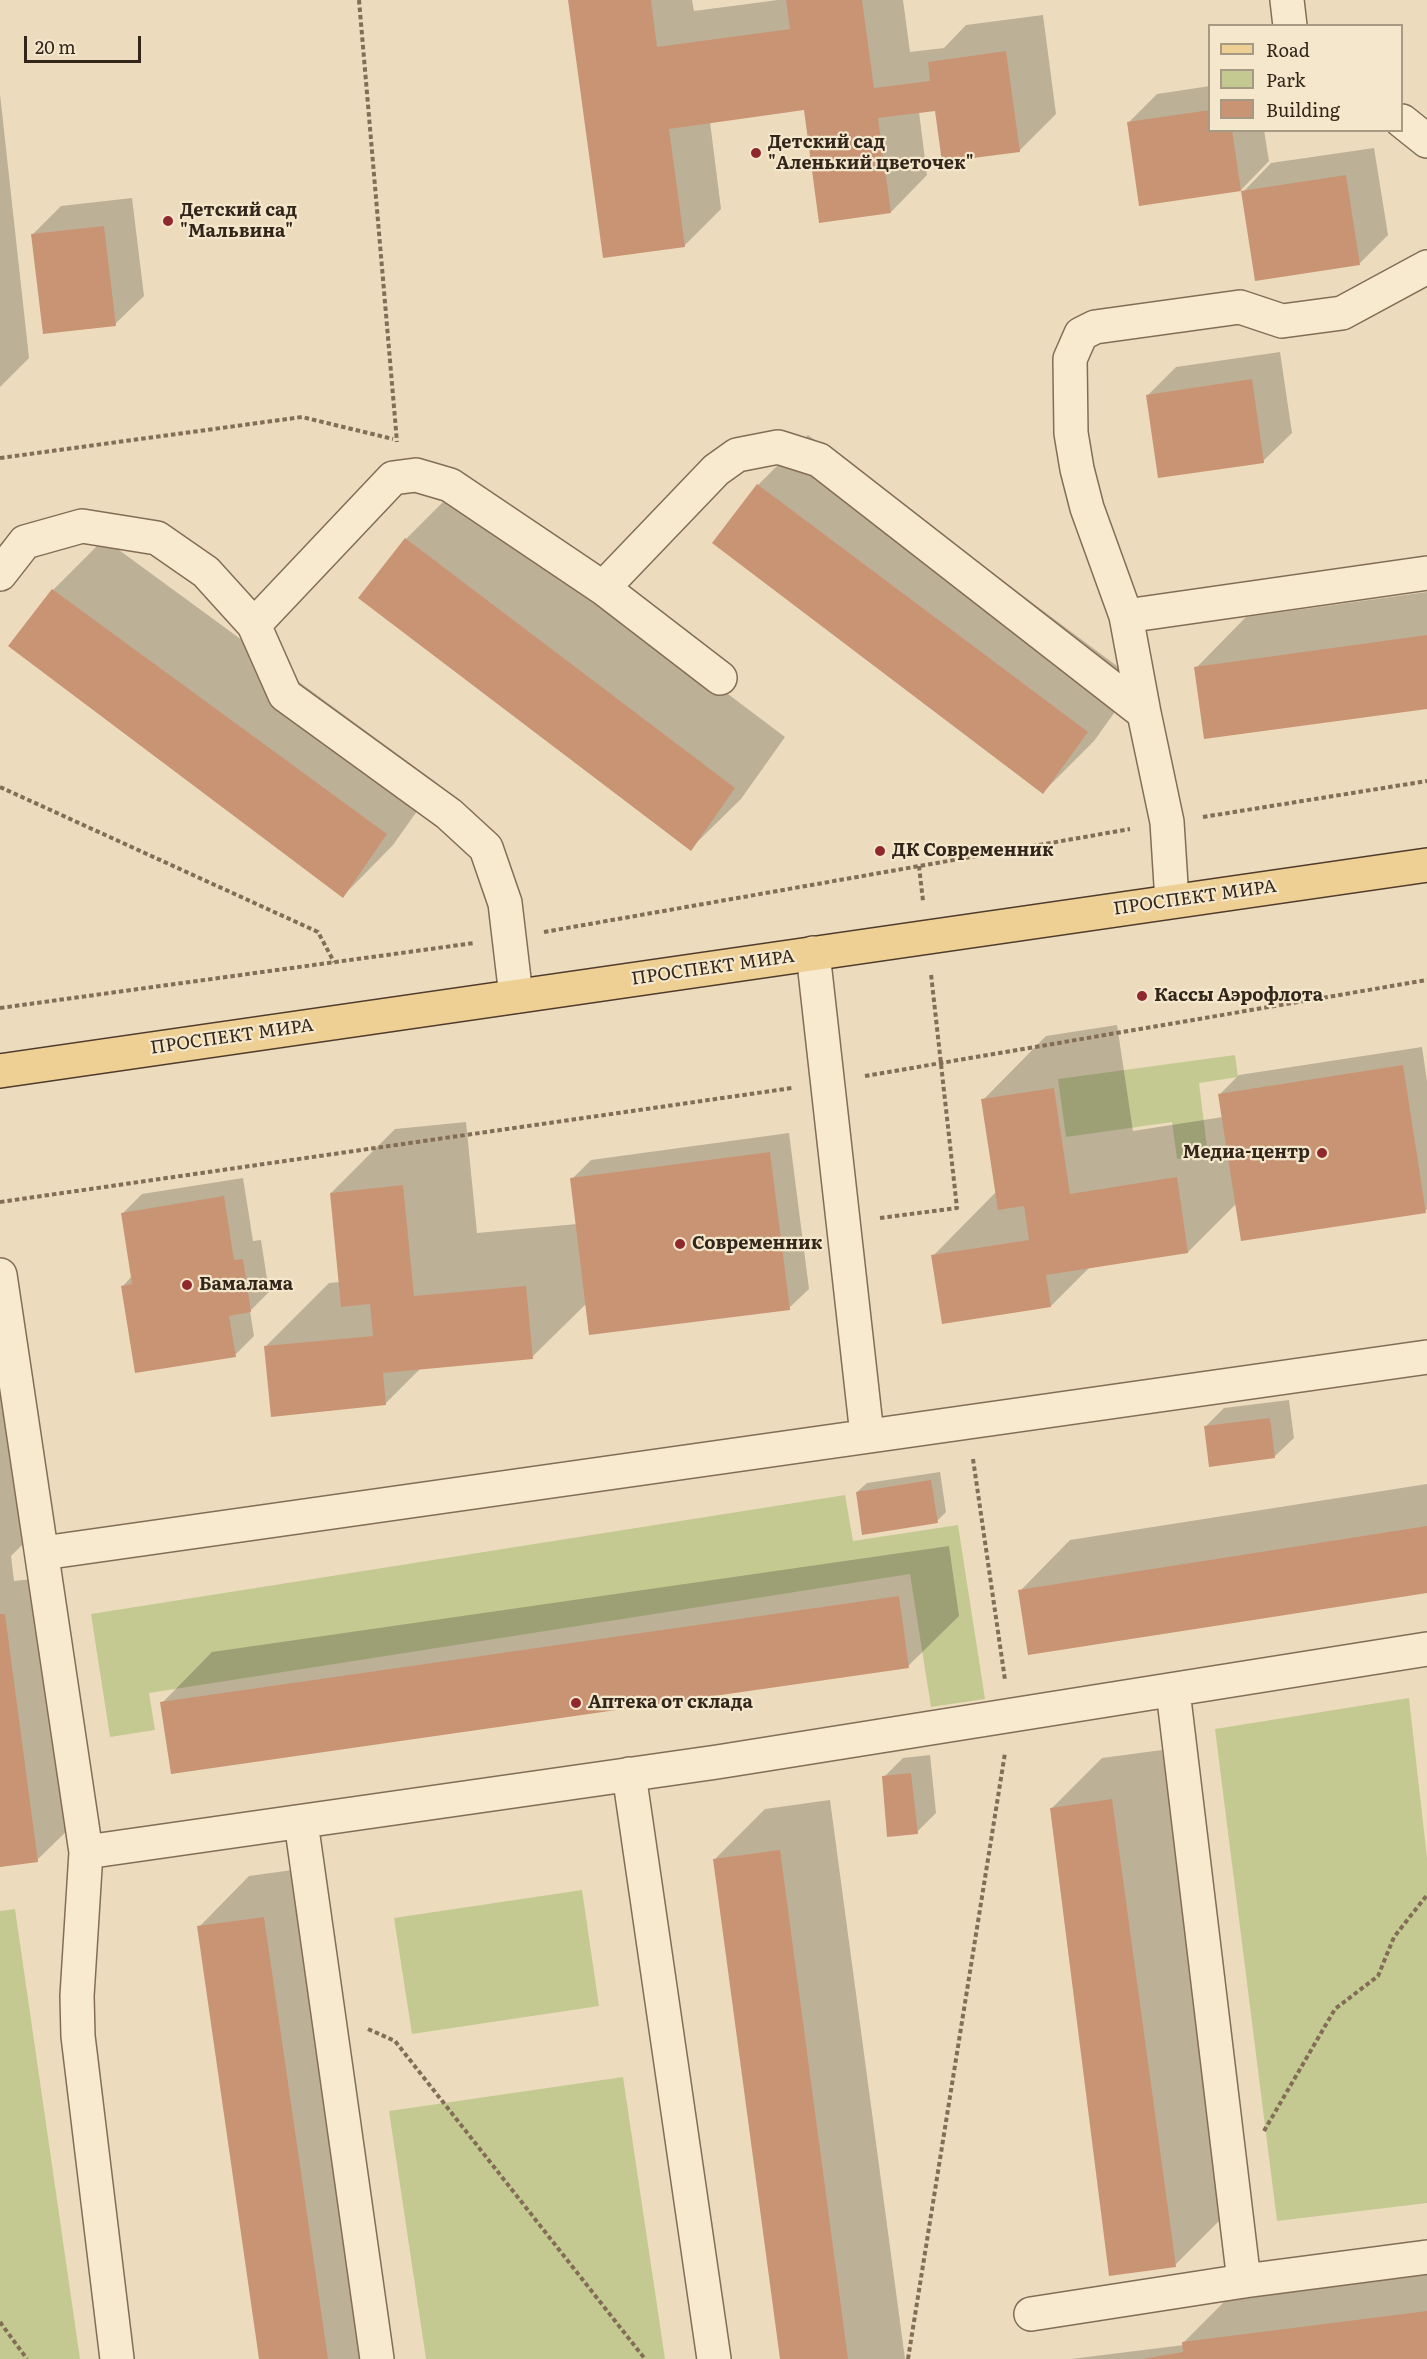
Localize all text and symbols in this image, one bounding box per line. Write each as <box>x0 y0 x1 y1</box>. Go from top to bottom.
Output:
scale bar <box>27 24 144 62</box>
legend <box>1208 24 1403 132</box>
text: 20 m <box>35 33 76 60</box>
text: Road <box>1266 36 1310 63</box>
text: Park <box>1266 66 1305 93</box>
text: Building <box>1266 96 1340 123</box>
place label: Детский сад "Аленький цветочек" <box>768 132 974 174</box>
marker: Детский сад "Аленький цветочек" <box>749 146 763 160</box>
place label: Детский сад "Мальвина" <box>180 200 297 242</box>
marker: Детский сад "Мальвина" <box>161 214 175 228</box>
place label: ДК Современник <box>892 840 1054 862</box>
marker: ДК Современник <box>873 844 887 858</box>
street label: ПРОСПЕКТ МИРА <box>1112 876 1278 920</box>
street label: ПРОСПЕКТ МИРА <box>630 946 796 990</box>
place label: Кассы Аэрофлота <box>1154 985 1323 1007</box>
marker: Кассы Аэрофлота <box>1135 989 1149 1003</box>
street label: ПРОСПЕКТ МИРА <box>149 1015 315 1059</box>
place label: Медиа-центр <box>1183 1142 1310 1164</box>
marker: Медиа-центр <box>1315 1146 1329 1160</box>
place label: Современник <box>692 1233 822 1255</box>
marker: Современник <box>673 1237 687 1251</box>
place label: Бамалама <box>199 1274 293 1296</box>
marker: Бамалама <box>180 1278 194 1292</box>
place label: Аптека от склада <box>588 1692 753 1714</box>
marker: Аптека от склада <box>569 1696 583 1710</box>

